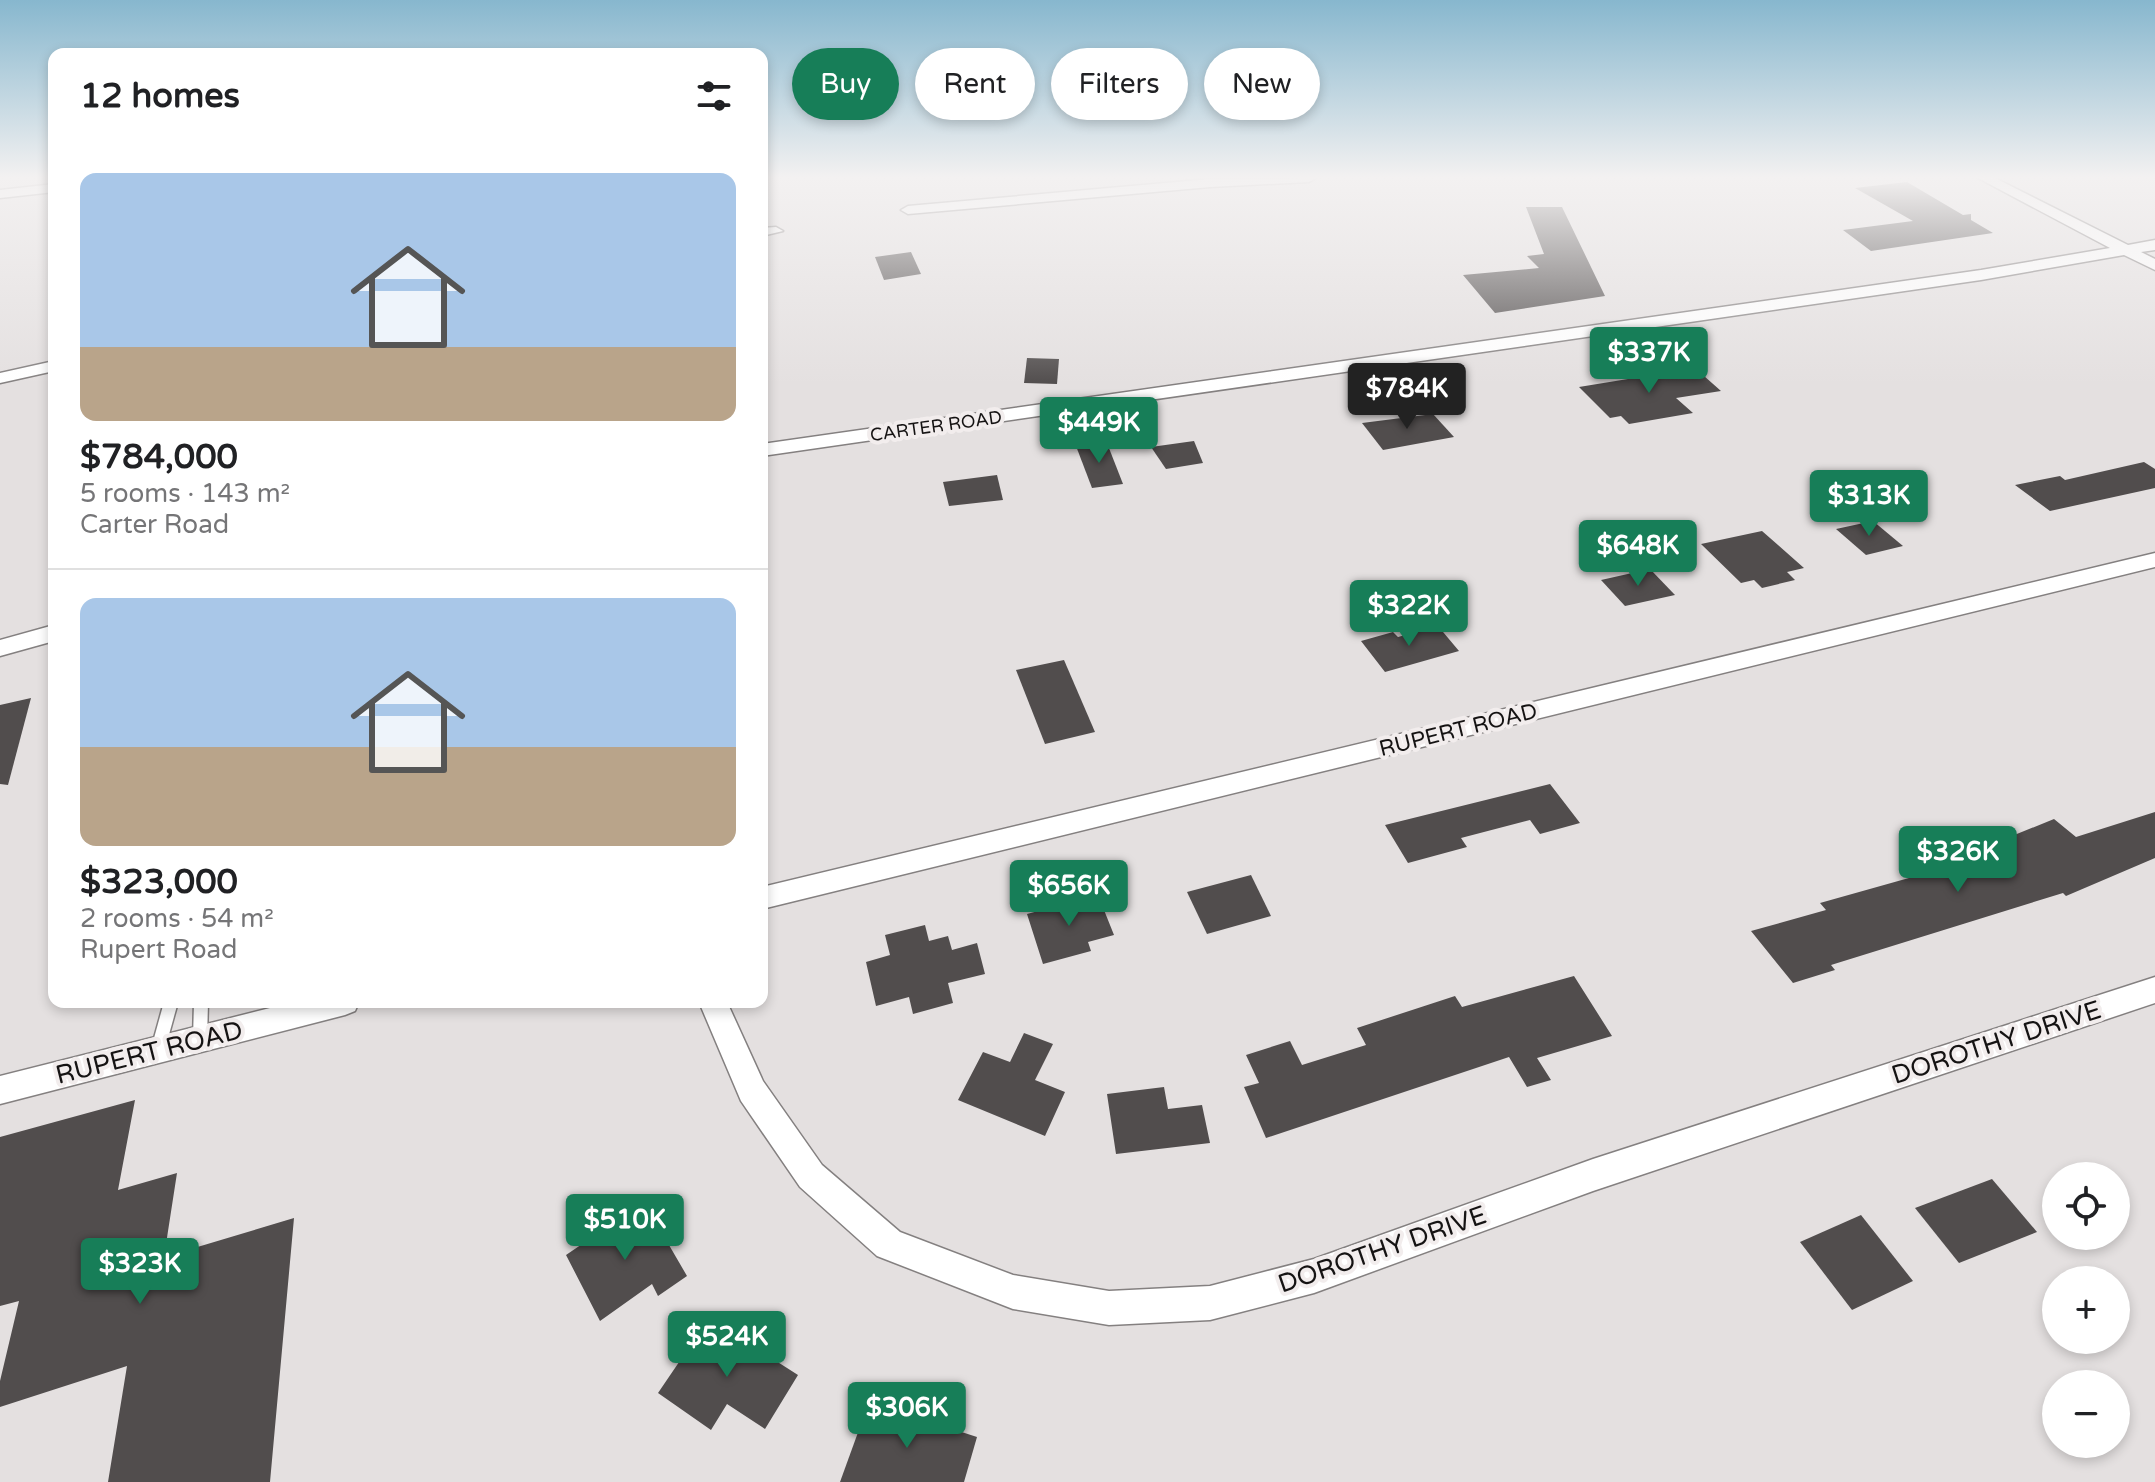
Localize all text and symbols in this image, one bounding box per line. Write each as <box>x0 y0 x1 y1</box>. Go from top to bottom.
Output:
chip: Buy <box>792 48 899 120</box>
chip: Rent <box>915 48 1035 120</box>
chip: Filters <box>1051 48 1188 120</box>
chip: New <box>1204 48 1320 120</box>
icon: filters <box>692 74 736 118</box>
text: 12 homes <box>80 76 240 117</box>
icon: home <box>336 225 480 369</box>
pin: $337K <box>1593 327 1705 395</box>
text: $337K <box>1608 337 1690 368</box>
pin: $784K <box>1351 363 1463 431</box>
text: $784K <box>1366 373 1448 404</box>
pin: $449K <box>1043 397 1155 465</box>
street label: CARTER ROAD <box>869 406 1003 446</box>
text: $449K <box>1058 407 1140 438</box>
text: $784,000 <box>80 437 238 478</box>
pin: $313K <box>1813 470 1925 538</box>
text: 5 rooms · 143 m² <box>80 478 290 509</box>
text: $313K <box>1828 480 1910 511</box>
text: Carter Road <box>80 509 229 540</box>
pin: $648K <box>1582 520 1694 588</box>
text: $648K <box>1597 530 1679 561</box>
pin: $322K <box>1353 580 1465 648</box>
text: $322K <box>1368 590 1450 621</box>
icon: home <box>336 650 480 794</box>
street label: RUPERT ROAD <box>1376 698 1540 762</box>
pin: $326K <box>1902 826 2014 894</box>
text: $326K <box>1917 836 1999 867</box>
pin: $656K <box>1013 860 1125 928</box>
text: $323,000 <box>80 862 238 903</box>
text: $656K <box>1028 870 1110 901</box>
text: 2 rooms · 54 m² <box>80 903 274 934</box>
text: Rupert Road <box>80 934 237 965</box>
street label: DOROTHY DRIVE <box>1887 994 2105 1091</box>
street label: RUPERT ROAD <box>52 1014 246 1091</box>
map controls <box>2042 1162 2130 1458</box>
button: locate <box>2042 1162 2130 1250</box>
pin: $510K <box>569 1194 681 1262</box>
street label: DOROTHY DRIVE <box>1274 1199 1490 1300</box>
text: $510K <box>584 1204 666 1235</box>
pin: $323K <box>84 1238 196 1306</box>
text: $323K <box>99 1248 181 1279</box>
button: + <box>2042 1266 2130 1354</box>
pin: $524K <box>671 1311 783 1379</box>
text: $524K <box>686 1321 768 1352</box>
button: − <box>2042 1370 2130 1458</box>
pin: $306K <box>851 1382 963 1450</box>
text: $306K <box>866 1392 948 1423</box>

